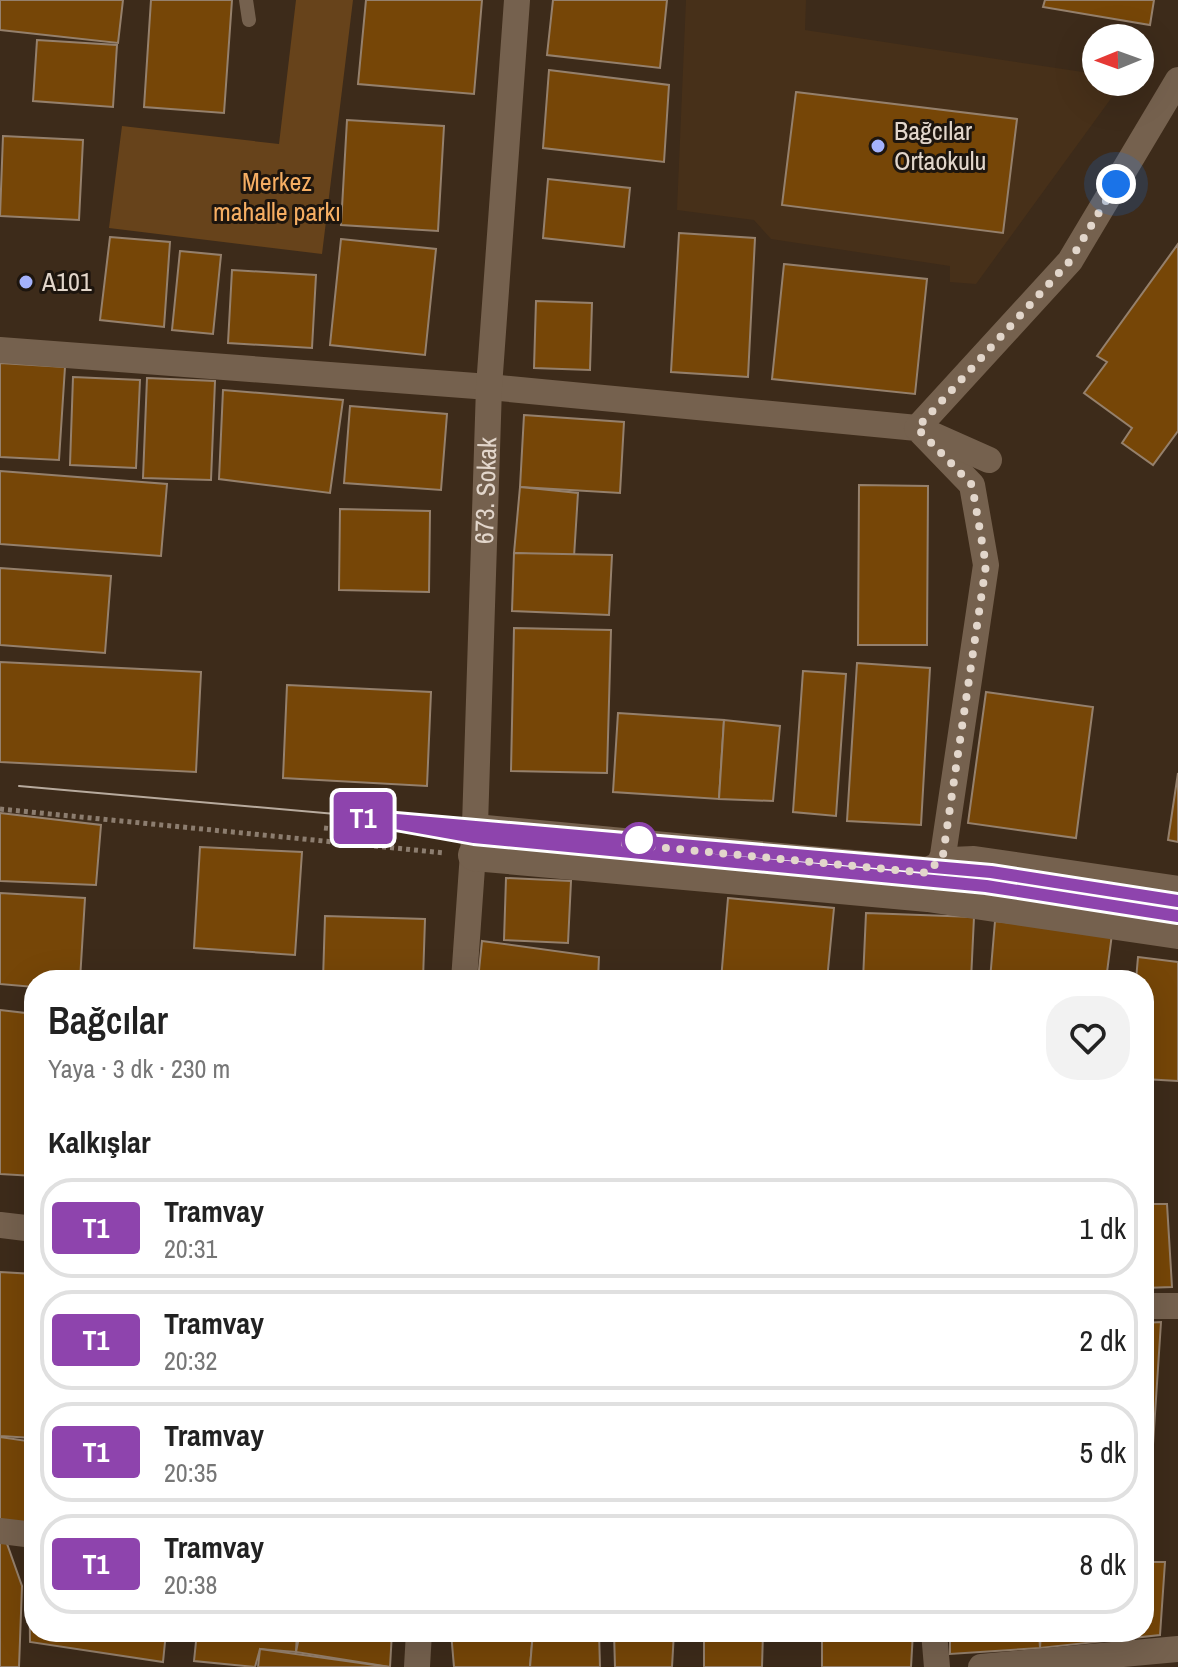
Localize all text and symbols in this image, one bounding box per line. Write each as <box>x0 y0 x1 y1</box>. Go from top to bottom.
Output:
north arrow <box>1082 24 1154 96</box>
map controls <box>1082 24 1154 96</box>
place label: Bağcılar Ortaokulu <box>894 113 986 178</box>
marker: Bağcılar Ortaokulu <box>869 137 887 155</box>
park label: Merkez mahalle parkı <box>213 164 341 229</box>
your location <box>1096 164 1136 204</box>
place label: A101 <box>41 264 92 299</box>
marker: A101 <box>17 273 35 291</box>
street label: 673. Sokak <box>466 436 504 544</box>
line badge: T1 <box>327 792 399 844</box>
text: T1 <box>350 799 376 837</box>
unlabelled marker <box>622 823 656 857</box>
text: Bağcılar <box>48 995 168 1046</box>
button: heart <box>1046 996 1130 1080</box>
text: Yaya · 3 dk · 230 m <box>48 1051 230 1086</box>
text: Kalkışlar <box>48 1122 151 1162</box>
text: Tramvay <box>164 1191 264 1231</box>
text: 1 dk <box>1080 1208 1126 1248</box>
text: T1 <box>83 1209 109 1247</box>
text: 20:31 <box>164 1231 217 1266</box>
text: Tramvay <box>164 1303 264 1343</box>
text: 2 dk <box>1080 1320 1126 1360</box>
text: T1 <box>83 1321 109 1359</box>
text: 20:32 <box>164 1343 217 1378</box>
text: Tramvay <box>164 1415 264 1455</box>
text: 5 dk <box>1080 1432 1126 1472</box>
text: T1 <box>83 1433 109 1471</box>
text: 20:35 <box>164 1455 217 1490</box>
text: Tramvay <box>164 1527 264 1567</box>
text: 8 dk <box>1080 1544 1126 1584</box>
text: T1 <box>83 1545 109 1583</box>
text: 20:38 <box>164 1567 217 1602</box>

